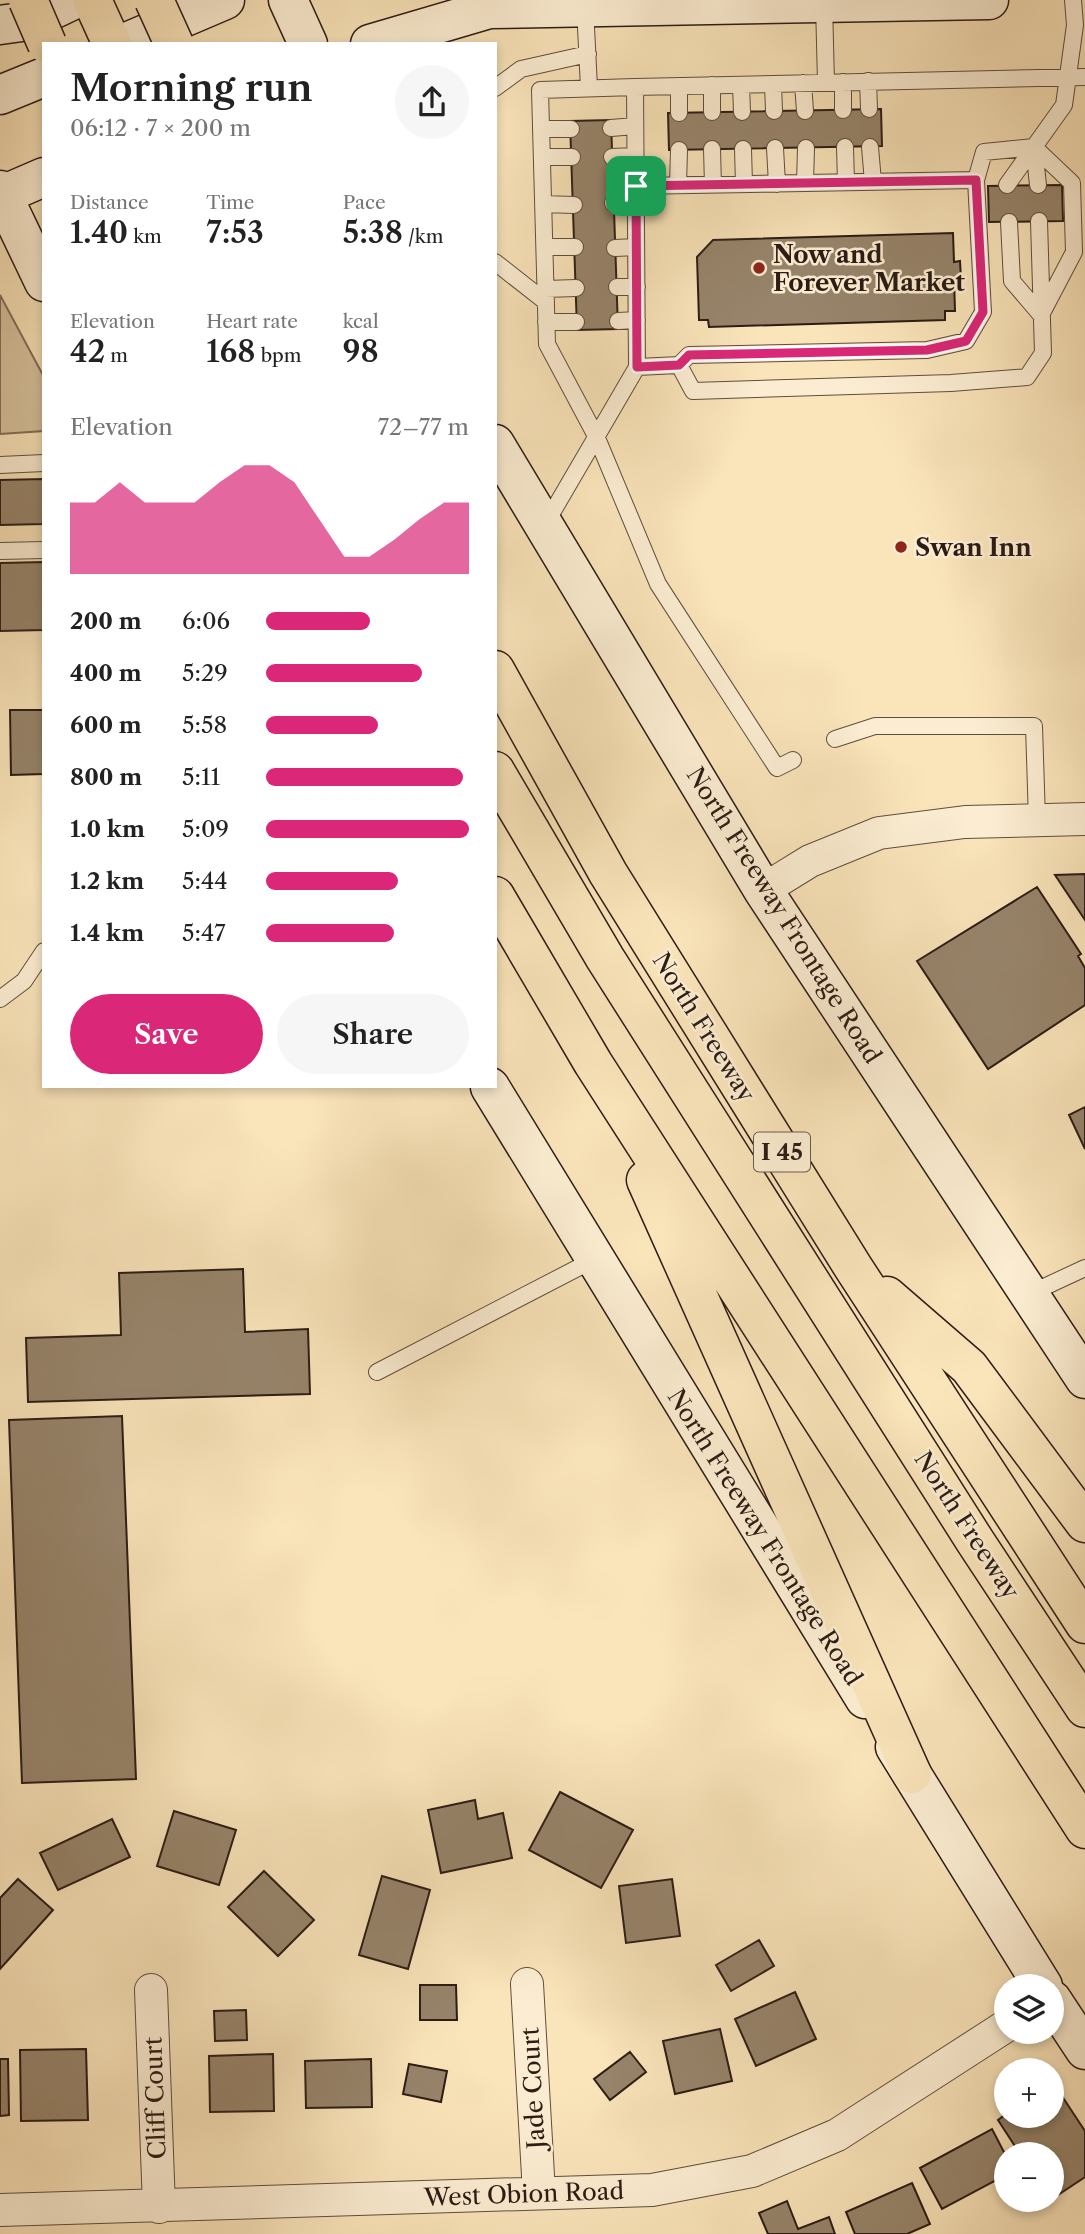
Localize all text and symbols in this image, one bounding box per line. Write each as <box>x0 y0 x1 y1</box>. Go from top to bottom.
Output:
text: Morning run <box>70 64 313 111</box>
button: share <box>395 65 469 139</box>
text: 06:12 · 7 × 200 m <box>70 114 251 142</box>
pin <box>606 156 666 216</box>
icon: arrive <box>617 167 655 205</box>
text: Distance <box>70 191 149 214</box>
text: Time <box>206 191 254 214</box>
text: Pace <box>343 191 386 214</box>
text: 1.40 <box>70 214 128 251</box>
text: 7:53 <box>206 214 264 251</box>
text: 5:38 <box>343 214 403 251</box>
text: km <box>128 225 162 248</box>
text: /km <box>403 225 444 248</box>
place label: Now and Forever Market <box>773 240 965 297</box>
marker: Now and Forever Market <box>751 260 767 276</box>
text: Elevation <box>70 310 155 333</box>
text: Heart rate <box>206 310 298 333</box>
text: kcal <box>343 310 379 333</box>
text: 42 <box>70 333 105 370</box>
text: 168 <box>206 333 256 370</box>
text: 98 <box>343 333 379 370</box>
text: m <box>105 344 128 367</box>
text: bpm <box>256 344 302 367</box>
text: Elevation <box>70 413 173 441</box>
text: 72–77 m <box>378 413 469 441</box>
place label: Swan Inn <box>915 533 1032 562</box>
marker: Swan Inn <box>893 539 909 555</box>
text: 200 m <box>70 607 142 635</box>
text: 6:06 <box>182 607 230 635</box>
text: 400 m <box>70 659 142 687</box>
text: 5:29 <box>182 659 228 687</box>
text: 600 m <box>70 711 142 739</box>
text: 5:58 <box>182 711 227 739</box>
street label: North Freeway Frontage Road <box>680 761 888 1069</box>
text: 800 m <box>70 763 142 791</box>
text: 5:11 <box>182 763 220 791</box>
text: 1.0 km <box>70 815 145 843</box>
text: 5:09 <box>182 815 229 843</box>
text: 1.2 km <box>70 867 144 895</box>
text: 5:44 <box>182 867 228 895</box>
text: 1.4 km <box>70 919 144 947</box>
text: 5:47 <box>182 919 226 947</box>
street label: North Freeway <box>647 947 761 1107</box>
button: Save <box>70 994 263 1074</box>
button: Share <box>277 994 469 1074</box>
road number: I 45 <box>754 1133 810 1172</box>
street label: North Freeway Frontage Road <box>662 1383 869 1691</box>
street label: North Freeway <box>908 1446 1026 1605</box>
map controls <box>994 1974 1064 2212</box>
button: layers <box>994 1974 1064 2044</box>
street label: Jade Court <box>515 2026 551 2154</box>
street label: Cliff Court <box>138 2036 172 2160</box>
button: + <box>994 2058 1064 2128</box>
button: − <box>994 2142 1064 2212</box>
street label: West Obion Road <box>423 2176 625 2212</box>

